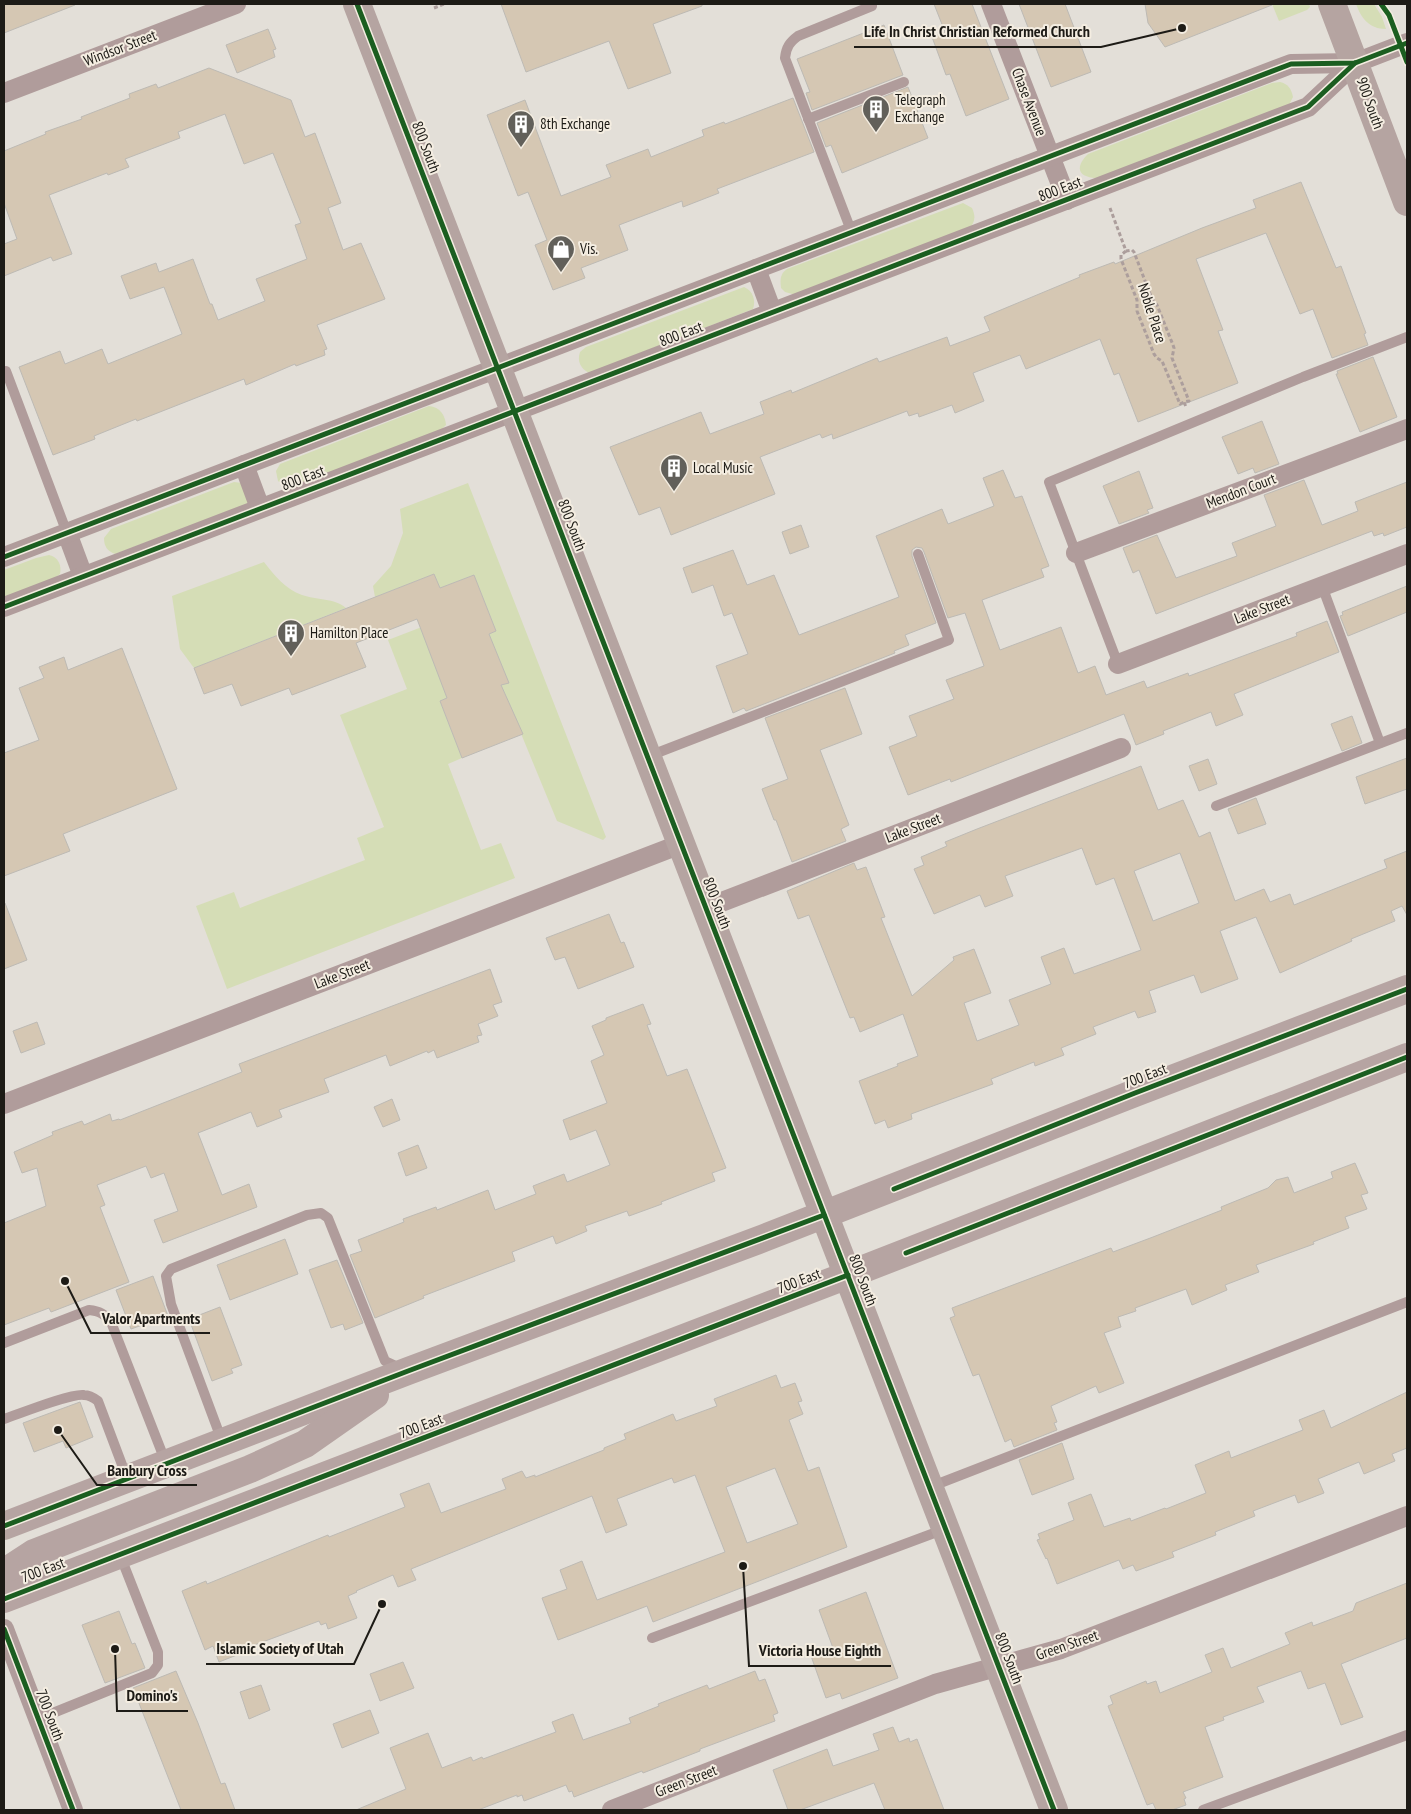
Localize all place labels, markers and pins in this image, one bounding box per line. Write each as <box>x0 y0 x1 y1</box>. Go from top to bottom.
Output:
callout: Life In Christ Christian Reformed Church <box>854 16 1101 47</box>
place label: Telegraph Exchange <box>895 90 946 126</box>
building icon: Telegraph Exchange <box>861 94 891 133</box>
building icon: 8th Exchange <box>506 109 536 148</box>
place label: 8th Exchange <box>540 114 610 133</box>
shop icon: Vis. <box>546 234 576 273</box>
place label: Vis. <box>579 239 598 258</box>
building icon: Local Music <box>659 453 689 492</box>
place label: Local Music <box>693 458 753 477</box>
building icon: Hamilton Place <box>276 618 306 657</box>
place label: Hamilton Place <box>310 623 388 642</box>
callout: Valor Apartments <box>91 1302 210 1333</box>
callout: Banbury Cross <box>97 1454 197 1485</box>
callout: Islamic Society of Utah <box>206 1633 354 1664</box>
callout: Victoria House Eighth <box>749 1635 891 1666</box>
callout: Domino's <box>117 1680 188 1711</box>

